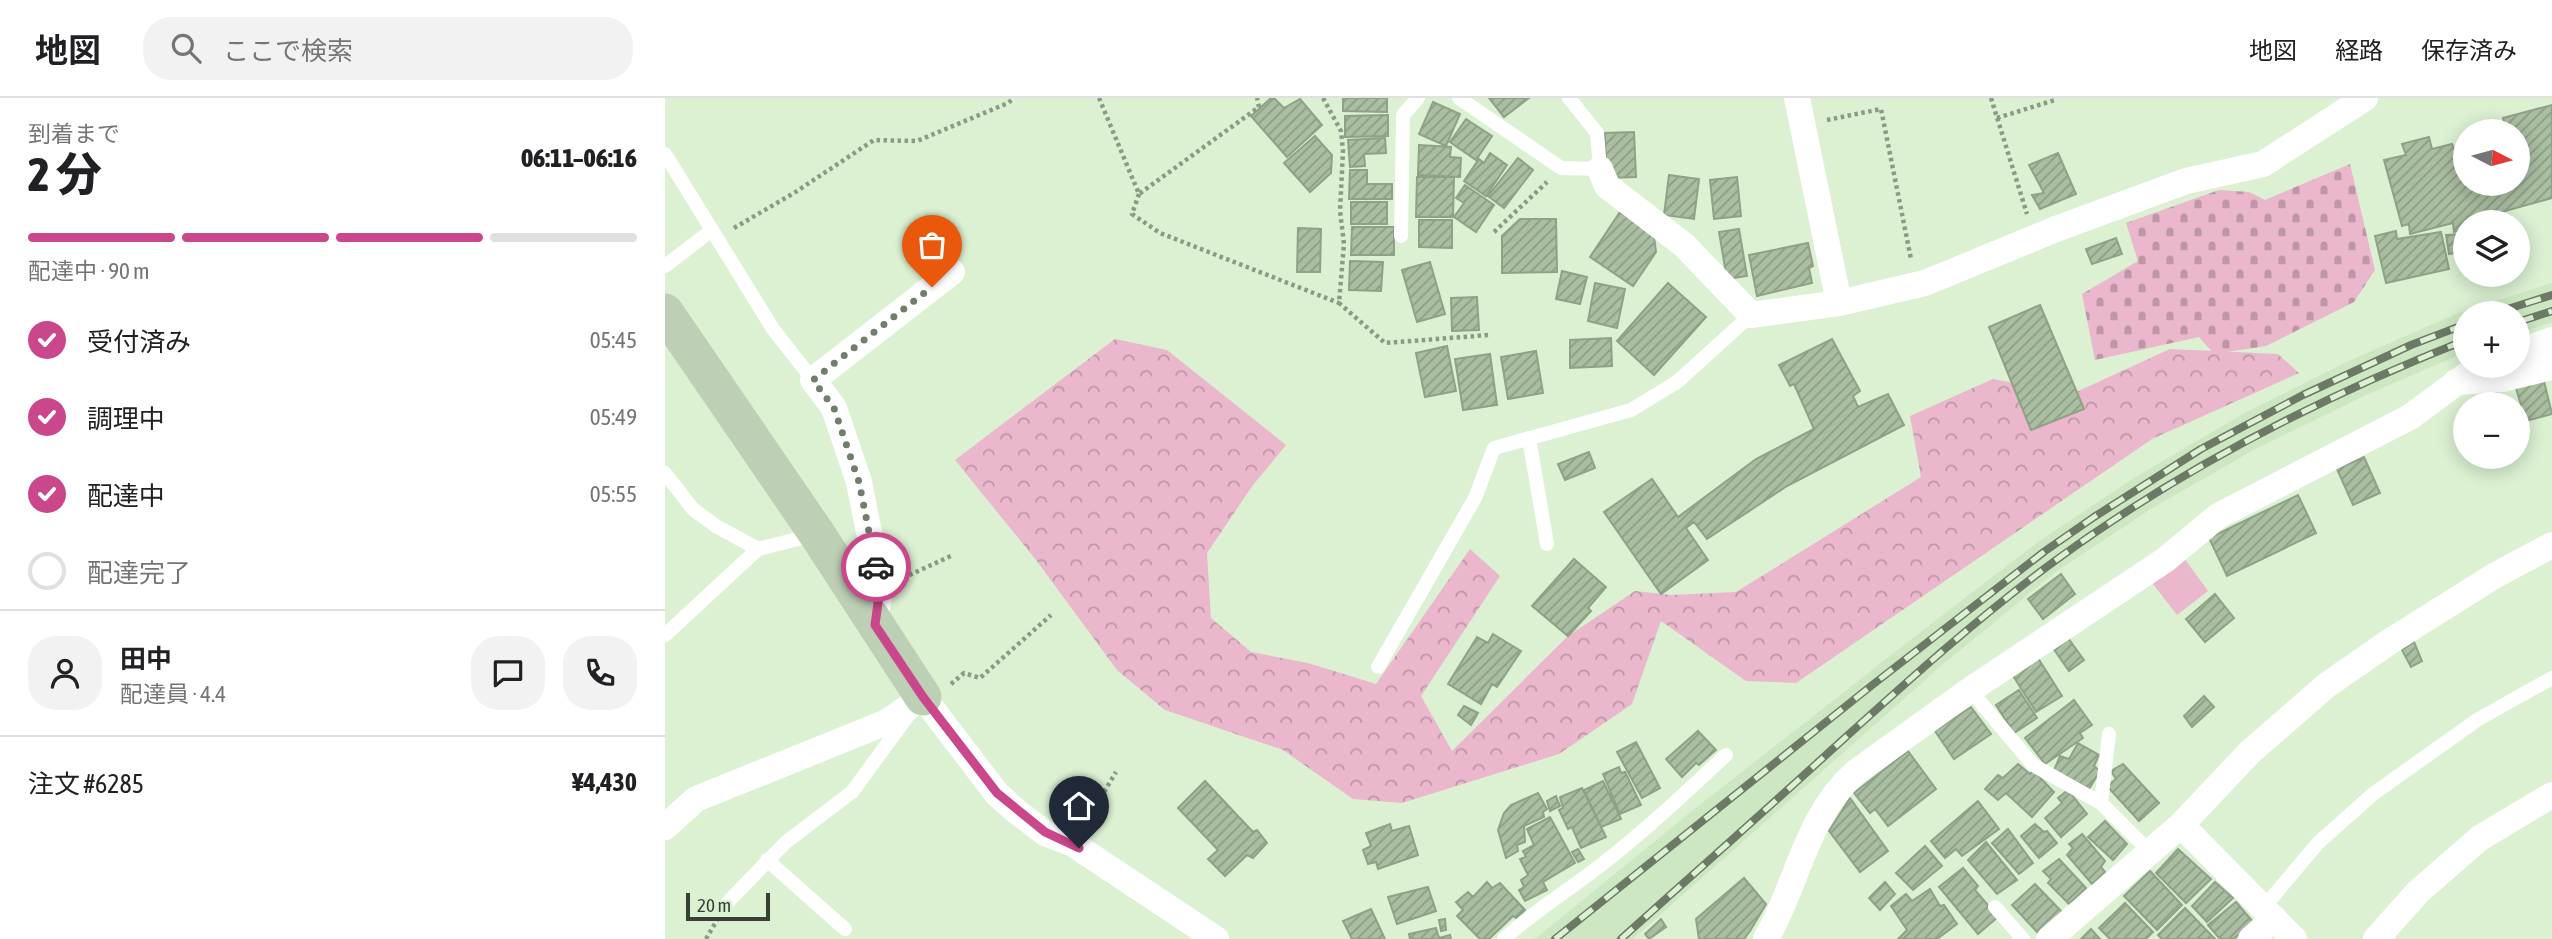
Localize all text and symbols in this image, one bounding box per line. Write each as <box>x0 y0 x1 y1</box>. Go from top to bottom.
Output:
search box <box>143 17 633 80</box>
icon: search <box>167 29 205 67</box>
text: 地図 <box>35 31 101 69</box>
text: ここで検索 <box>223 36 353 66</box>
text: 地図 <box>2249 37 2297 64</box>
text: 経路 <box>2335 37 2383 64</box>
text: 保存済み <box>2421 37 2517 64</box>
north arrow <box>2453 119 2531 196</box>
map controls <box>2453 119 2530 469</box>
text: 到着まで <box>28 121 120 147</box>
text: 06:11–06:16 <box>521 143 637 173</box>
text: 2 分 <box>28 148 102 201</box>
button: layers <box>2453 210 2530 287</box>
pin <box>902 215 962 287</box>
icon: bag <box>913 226 951 264</box>
text: 配達中 · 90 m <box>28 258 150 284</box>
button: + <box>2453 301 2530 378</box>
icon: check <box>28 321 66 359</box>
text: 受付済み <box>87 327 191 357</box>
text: 05:45 <box>590 327 637 353</box>
button: − <box>2453 392 2530 469</box>
icon: check <box>28 398 66 436</box>
text: 調理中 <box>87 404 165 434</box>
text: 05:49 <box>590 404 637 430</box>
icon: check <box>28 475 66 513</box>
text: 配達中 <box>87 481 165 511</box>
text: 05:55 <box>590 481 637 507</box>
courier <box>841 532 911 602</box>
icon: car <box>857 548 895 586</box>
text: 配達完了 <box>87 558 191 588</box>
button: person <box>28 636 102 710</box>
button: chat <box>471 636 545 710</box>
button: phone <box>563 636 637 710</box>
text: 田中 <box>120 644 172 674</box>
text: 配達員 · 4.4 <box>120 681 226 707</box>
text: ¥4,430 <box>572 767 637 797</box>
text: 注文 #6285 <box>28 769 144 799</box>
pin <box>1049 776 1109 848</box>
icon: home <box>1060 787 1098 825</box>
scale bar <box>686 890 770 922</box>
text: 20 m <box>697 894 731 916</box>

